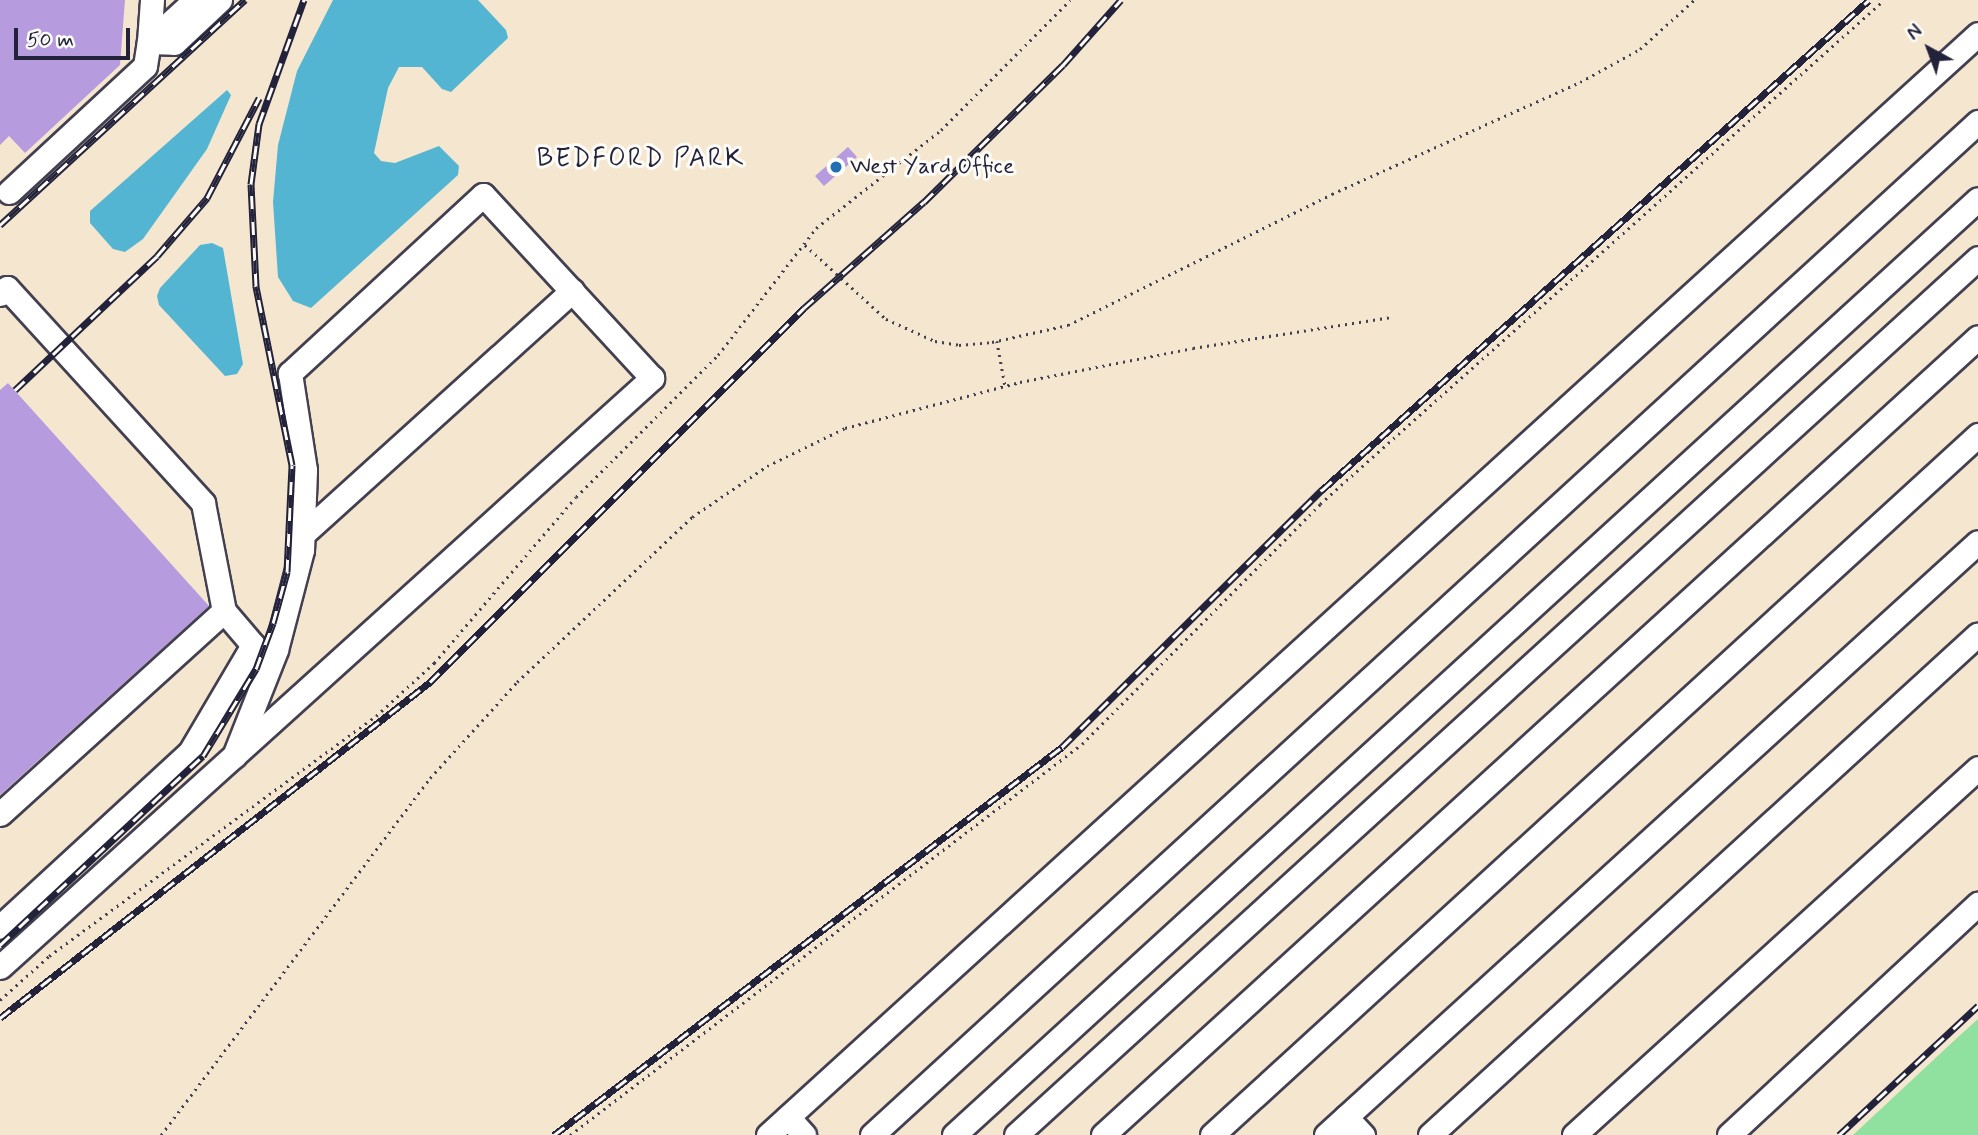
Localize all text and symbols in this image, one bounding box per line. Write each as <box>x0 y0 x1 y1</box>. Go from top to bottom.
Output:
scale bar <box>18 14 133 58</box>
north arrow <box>1894 14 1964 84</box>
text: N <box>1902 19 1928 46</box>
text: 50 m <box>27 26 74 54</box>
district label: BEDFORD PARK <box>541 144 741 176</box>
place label: West Yard Office <box>850 153 1015 181</box>
marker: West Yard Office <box>828 159 844 175</box>

